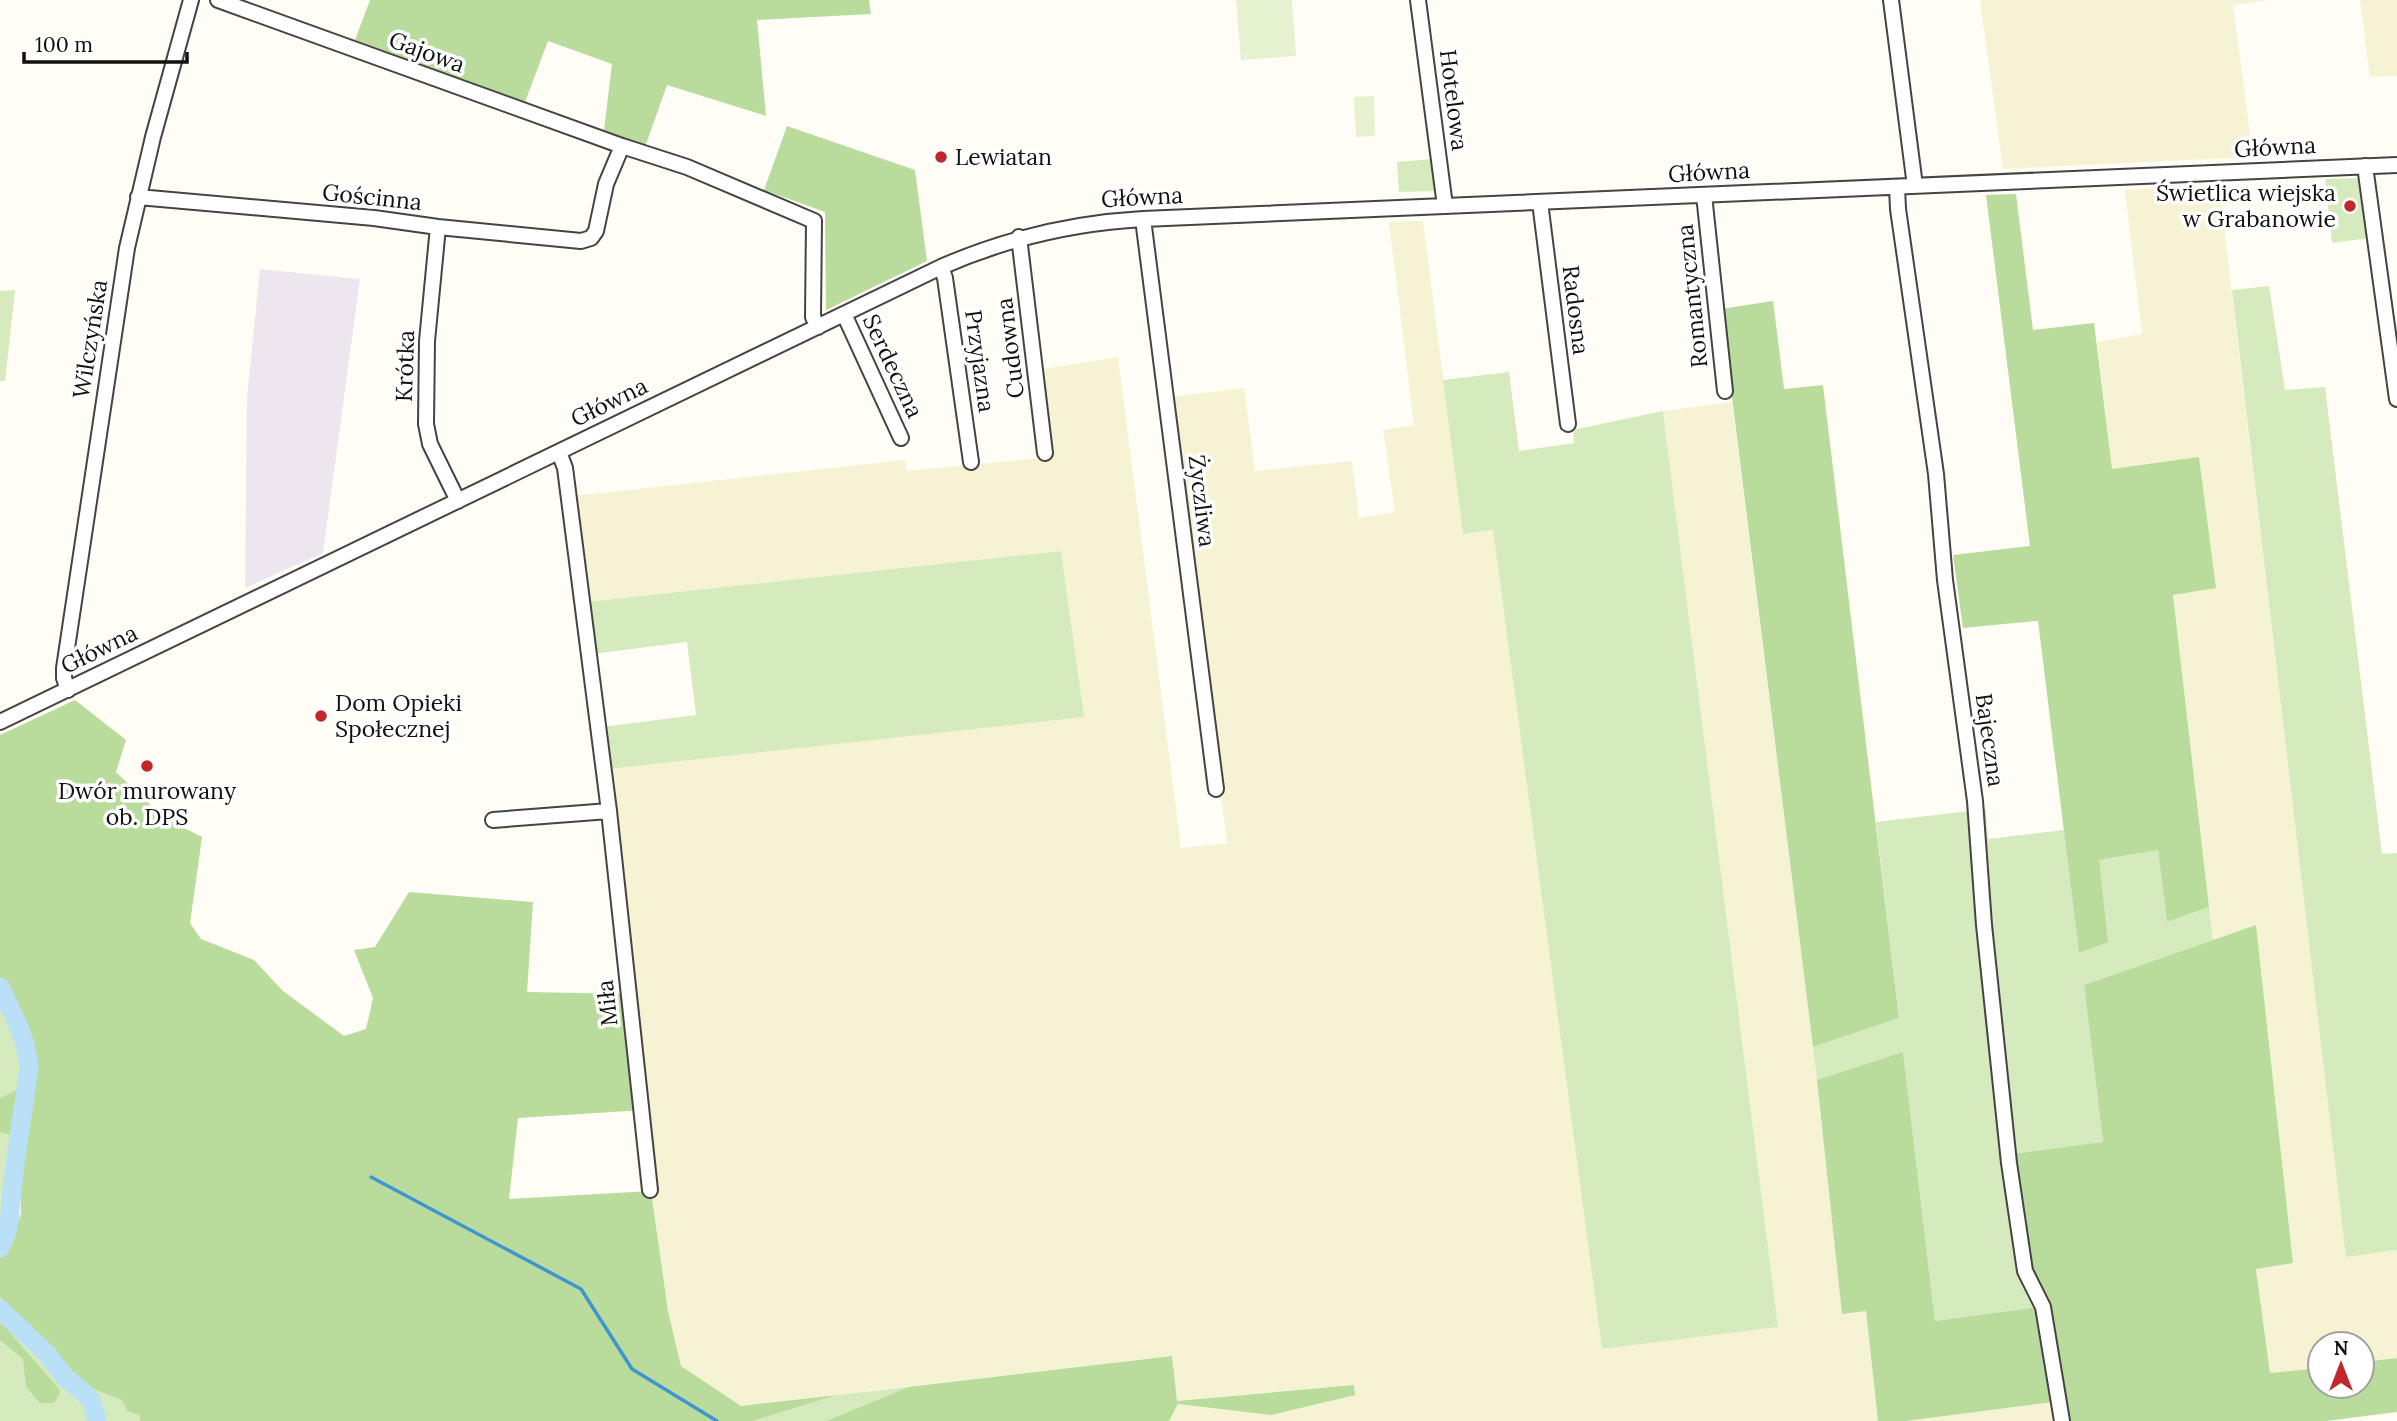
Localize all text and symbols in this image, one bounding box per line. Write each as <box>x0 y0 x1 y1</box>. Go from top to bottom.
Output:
scale bar <box>24 21 187 65</box>
street label: Gajowa <box>385 24 469 79</box>
text: 100 m <box>35 31 93 58</box>
street label: Hotelowa <box>1434 48 1475 152</box>
street label: Główna <box>2233 130 2317 163</box>
place label: Lewiatan <box>955 142 1052 171</box>
marker: Lewiatan <box>933 149 949 165</box>
street label: Główna <box>1667 155 1751 188</box>
street label: Gościnna <box>321 177 423 216</box>
place label: Świetlica wiejska w Grabanowie <box>2156 178 2336 233</box>
street label: Główna <box>1100 180 1184 213</box>
marker: Świetlica wiejska w Grabanowie <box>2342 198 2358 214</box>
street label: Romantyczna <box>1670 223 1713 369</box>
street label: Radosna <box>1557 264 1596 357</box>
street label: Wilczyńska <box>66 277 113 400</box>
street label: Cudowna <box>989 296 1030 400</box>
street label: Przyjazna <box>959 308 1002 414</box>
street label: Serdeczna <box>857 309 930 422</box>
street label: Krótka <box>389 329 420 403</box>
street label: Główna <box>566 371 652 433</box>
street label: Życzliwa <box>1182 453 1223 549</box>
street label: Główna <box>56 618 142 680</box>
place label: Dom Opieki Społecznej <box>335 688 462 743</box>
street label: Bajeczna <box>1970 691 2011 789</box>
marker: Dom Opieki Społecznej <box>313 708 329 724</box>
marker: Dwór murowany ob. DPS <box>139 758 155 774</box>
place label: Dwór murowany ob. DPS <box>58 776 237 831</box>
street label: Miła <box>590 978 623 1028</box>
north arrow <box>2306 1330 2376 1400</box>
text: N <box>2334 1336 2349 1360</box>

